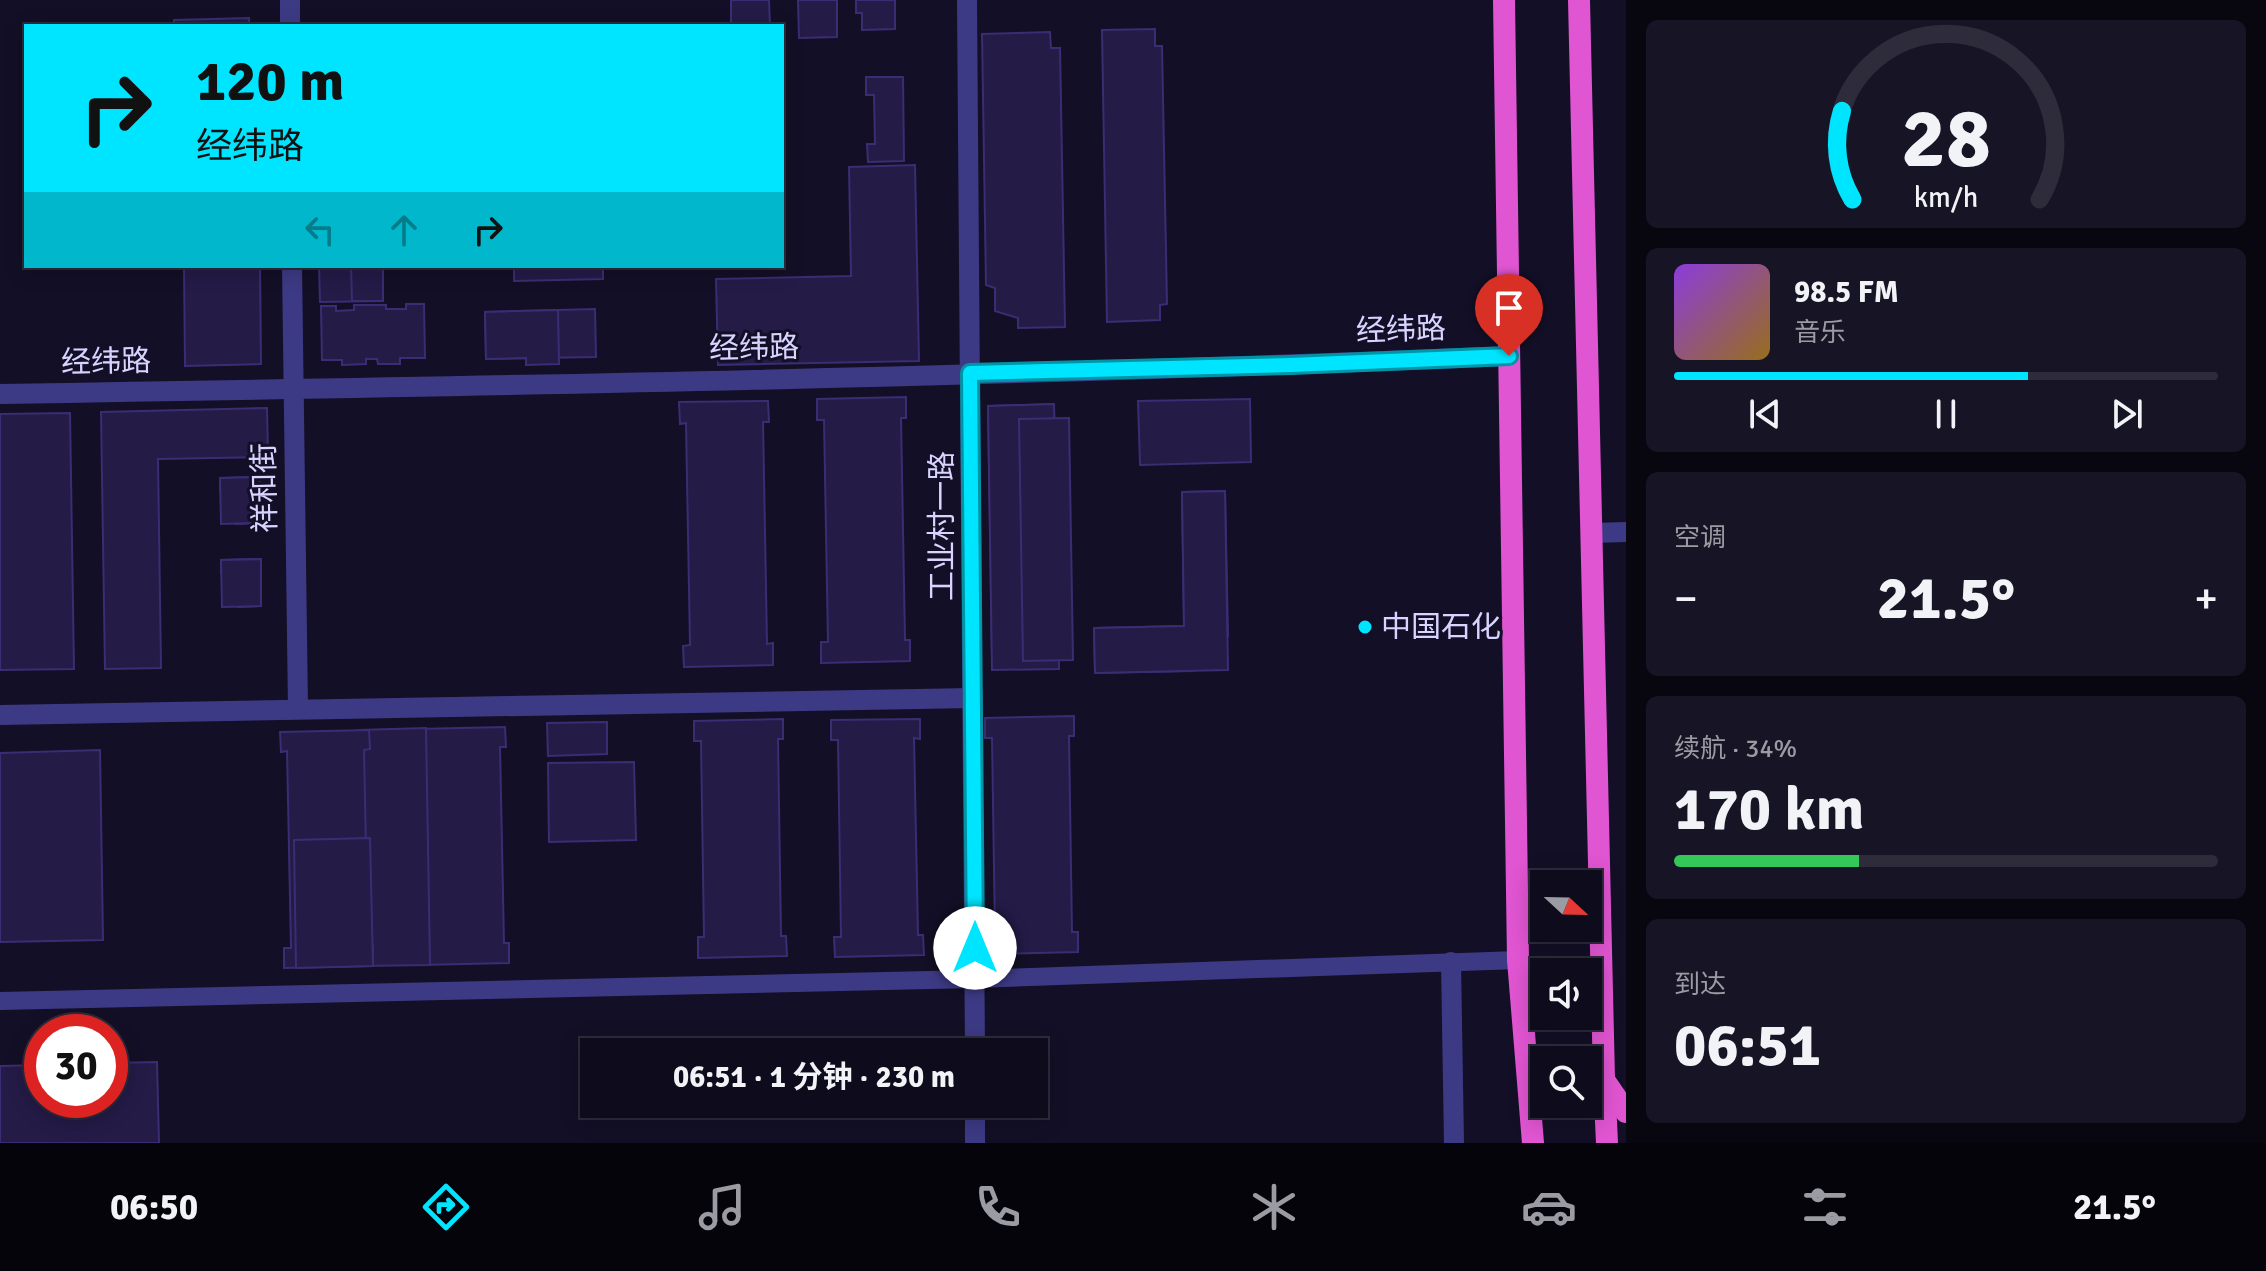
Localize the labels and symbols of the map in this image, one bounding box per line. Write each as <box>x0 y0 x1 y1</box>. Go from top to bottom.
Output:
pin <box>1475 274 1543 356</box>
street label: 经纬路 <box>1355 310 1447 350</box>
street label: 经纬路 <box>709 329 799 367</box>
street label: 经纬路 <box>61 343 151 381</box>
street label: 祥和街 <box>246 443 284 533</box>
street label: 工业村一路 <box>924 451 961 601</box>
place label: 中国石化 <box>1381 609 1501 646</box>
marker: 中国石化 <box>1356 618 1374 636</box>
north arrow <box>1530 870 1602 942</box>
position arrow <box>933 906 1017 990</box>
speed limit sign: 30 <box>24 1014 128 1118</box>

